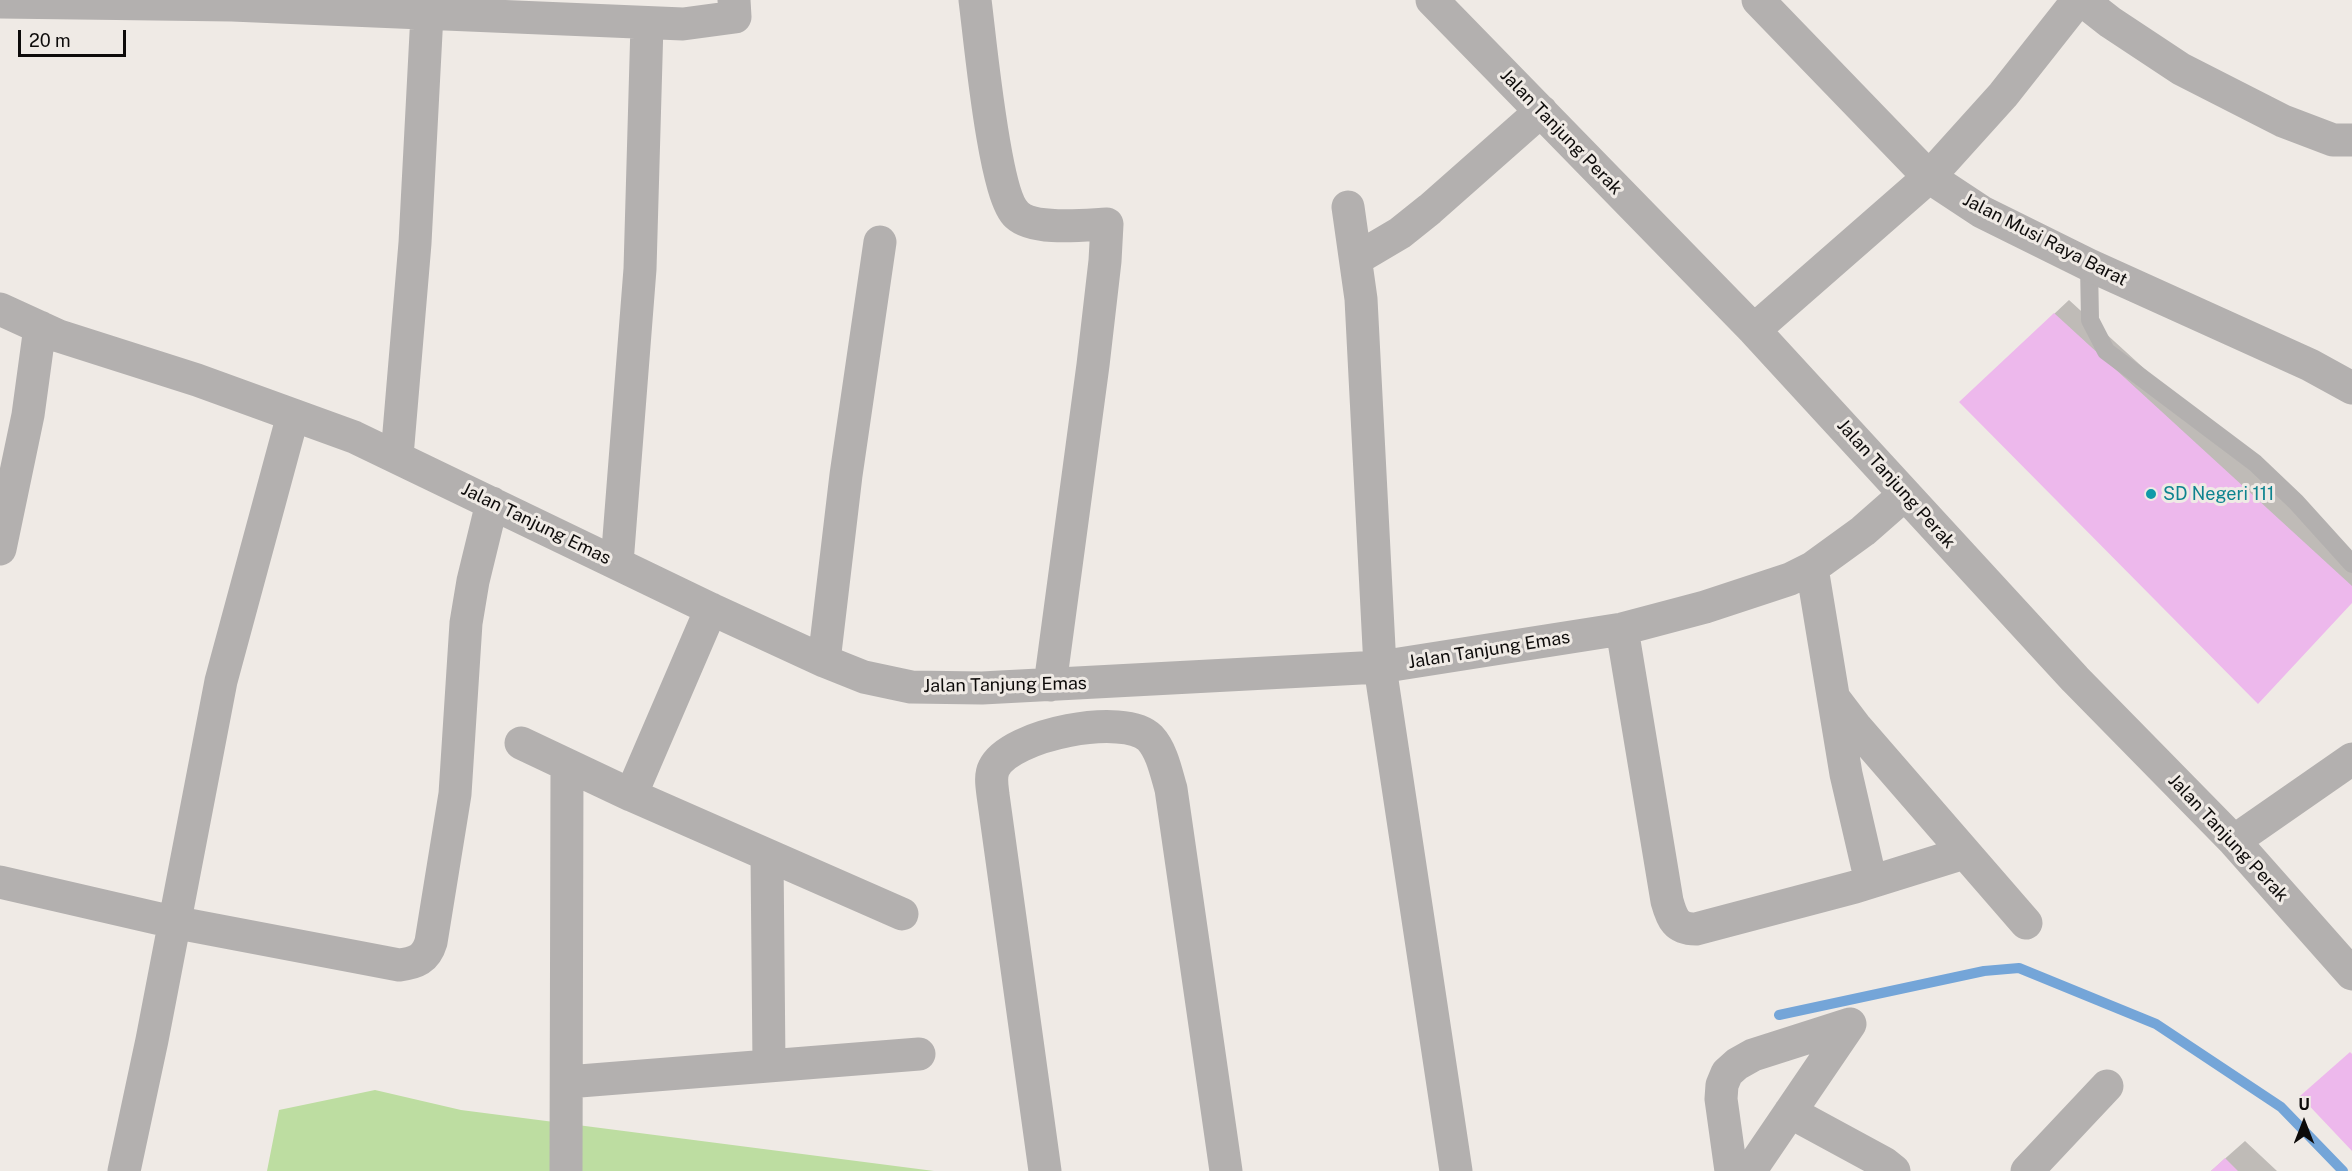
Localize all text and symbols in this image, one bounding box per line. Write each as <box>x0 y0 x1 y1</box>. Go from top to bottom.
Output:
scale bar <box>21 18 129 56</box>
text: 20 m <box>29 30 71 51</box>
street label: Jalan Tanjung Perak <box>1495 65 1627 199</box>
street label: Jalan Musi Raya Barat <box>1959 189 2131 291</box>
street label: Jalan Tanjung Perak <box>1832 415 1960 553</box>
street label: Jalan Tanjung Emas <box>458 478 614 570</box>
place label: SD Negeri 111 <box>2163 483 2274 505</box>
marker: SD Negeri 111 <box>2144 487 2158 501</box>
street label: Jalan Tanjung Emas <box>1406 627 1572 673</box>
street label: Jalan Tanjung Emas <box>923 673 1087 697</box>
street label: Jalan Tanjung Perak <box>2163 770 2293 906</box>
north arrow <box>2274 1093 2334 1153</box>
text: U <box>2298 1095 2310 1114</box>

